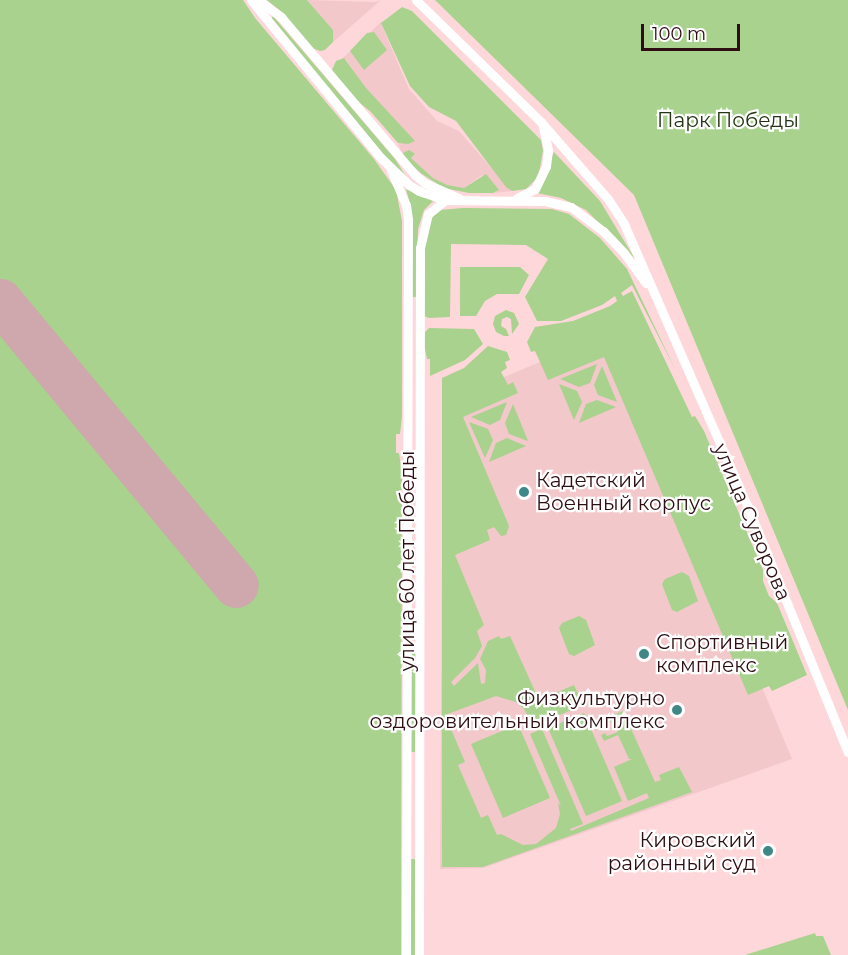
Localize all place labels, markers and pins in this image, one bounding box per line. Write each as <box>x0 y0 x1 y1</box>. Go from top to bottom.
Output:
place label: Кадетский Военный корпус <box>536 468 711 515</box>
marker: Кадетский Военный корпус <box>517 485 531 499</box>
place label: Спортивный комплекс <box>656 630 788 677</box>
marker: Спортивный комплекс <box>637 647 651 661</box>
place label: Физкультурно оздоровительный комплекс <box>369 686 665 733</box>
marker: Физкультурно оздоровительный комплекс <box>670 703 684 717</box>
place label: Кировский районный суд <box>608 828 756 875</box>
marker: Кировский районный суд <box>761 844 775 858</box>

